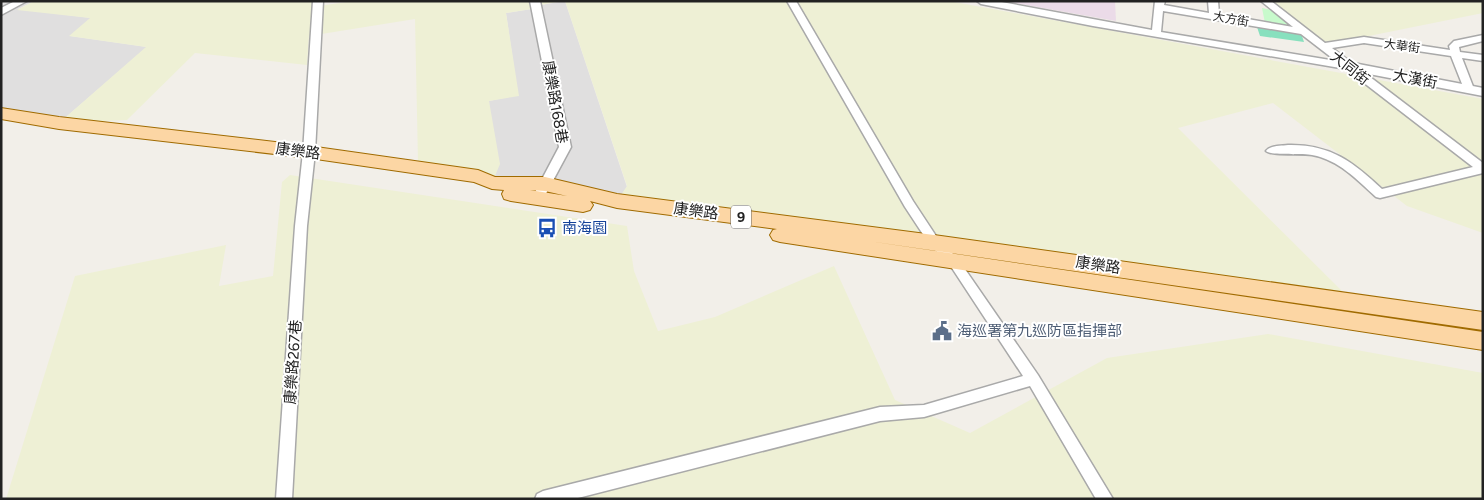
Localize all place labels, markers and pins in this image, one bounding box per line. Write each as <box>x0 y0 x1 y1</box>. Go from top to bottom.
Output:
bus stop icon: 南海園 <box>536 217 558 239</box>
place label: 南海園 <box>562 219 607 237</box>
public building icon: 海巡署第九巡防區指揮部 <box>931 320 953 342</box>
place label: 海巡署第九巡防區指揮部 <box>957 322 1122 340</box>

